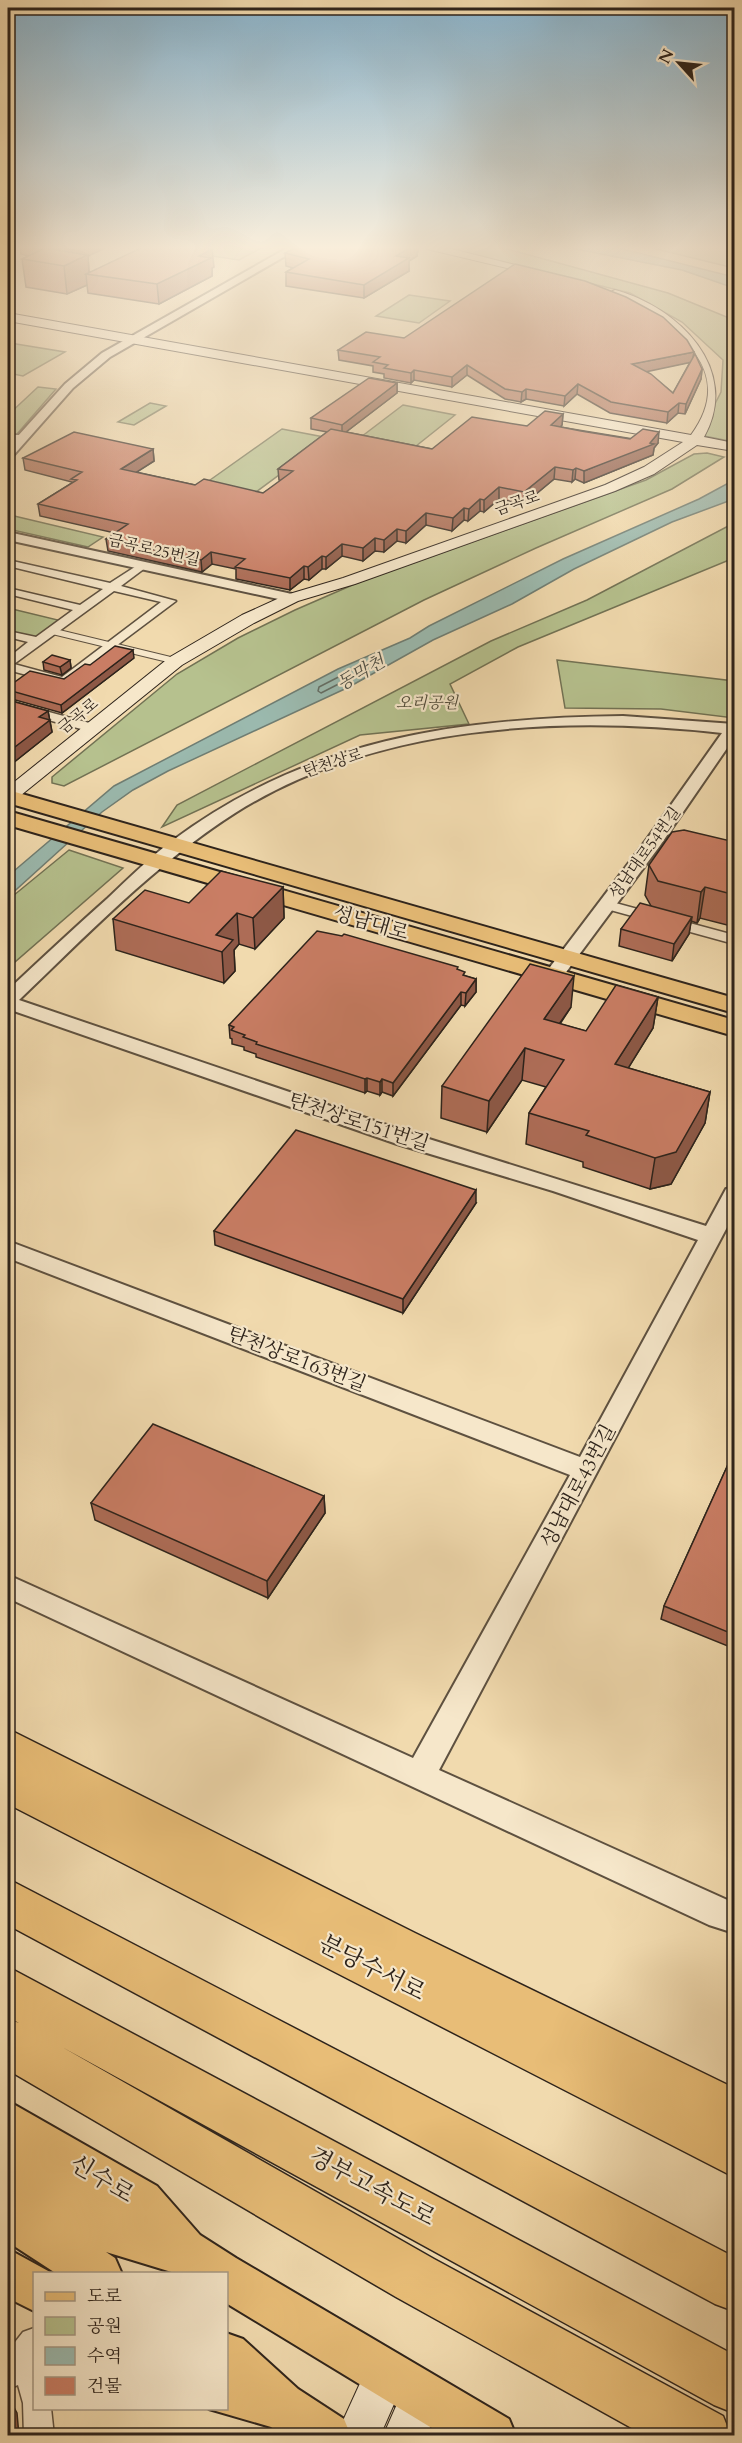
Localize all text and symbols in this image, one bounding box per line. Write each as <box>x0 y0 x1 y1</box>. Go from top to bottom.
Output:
north arrow <box>649 33 709 93</box>
text: N <box>654 45 680 68</box>
street label: 금곡로 <box>491 485 543 521</box>
street label: 금곡로25번길 <box>106 529 202 571</box>
water label: 동막천 <box>332 648 391 697</box>
park label: 오리공원 <box>396 692 459 714</box>
street label: 금곡로 <box>53 693 103 739</box>
street label: 탄천상로 <box>300 743 366 783</box>
street label: 성남대로54번길 <box>604 802 686 904</box>
street label: 성남대로 <box>330 899 412 947</box>
street label: 탄천상로151번길 <box>285 1087 433 1157</box>
street label: 탄천상로163번길 <box>224 1320 370 1398</box>
street label: 성남대로43번길 <box>534 1419 622 1553</box>
street label: 분당수서로 <box>313 1927 431 2009</box>
street label: 경부고속도로 <box>303 2140 441 2234</box>
street label: 신수로 <box>64 2147 140 2211</box>
legend <box>33 2272 228 2410</box>
text: 도로 <box>87 2284 122 2309</box>
text: 공원 <box>87 2314 122 2339</box>
text: 수역 <box>87 2344 122 2369</box>
text: 건물 <box>87 2374 122 2399</box>

